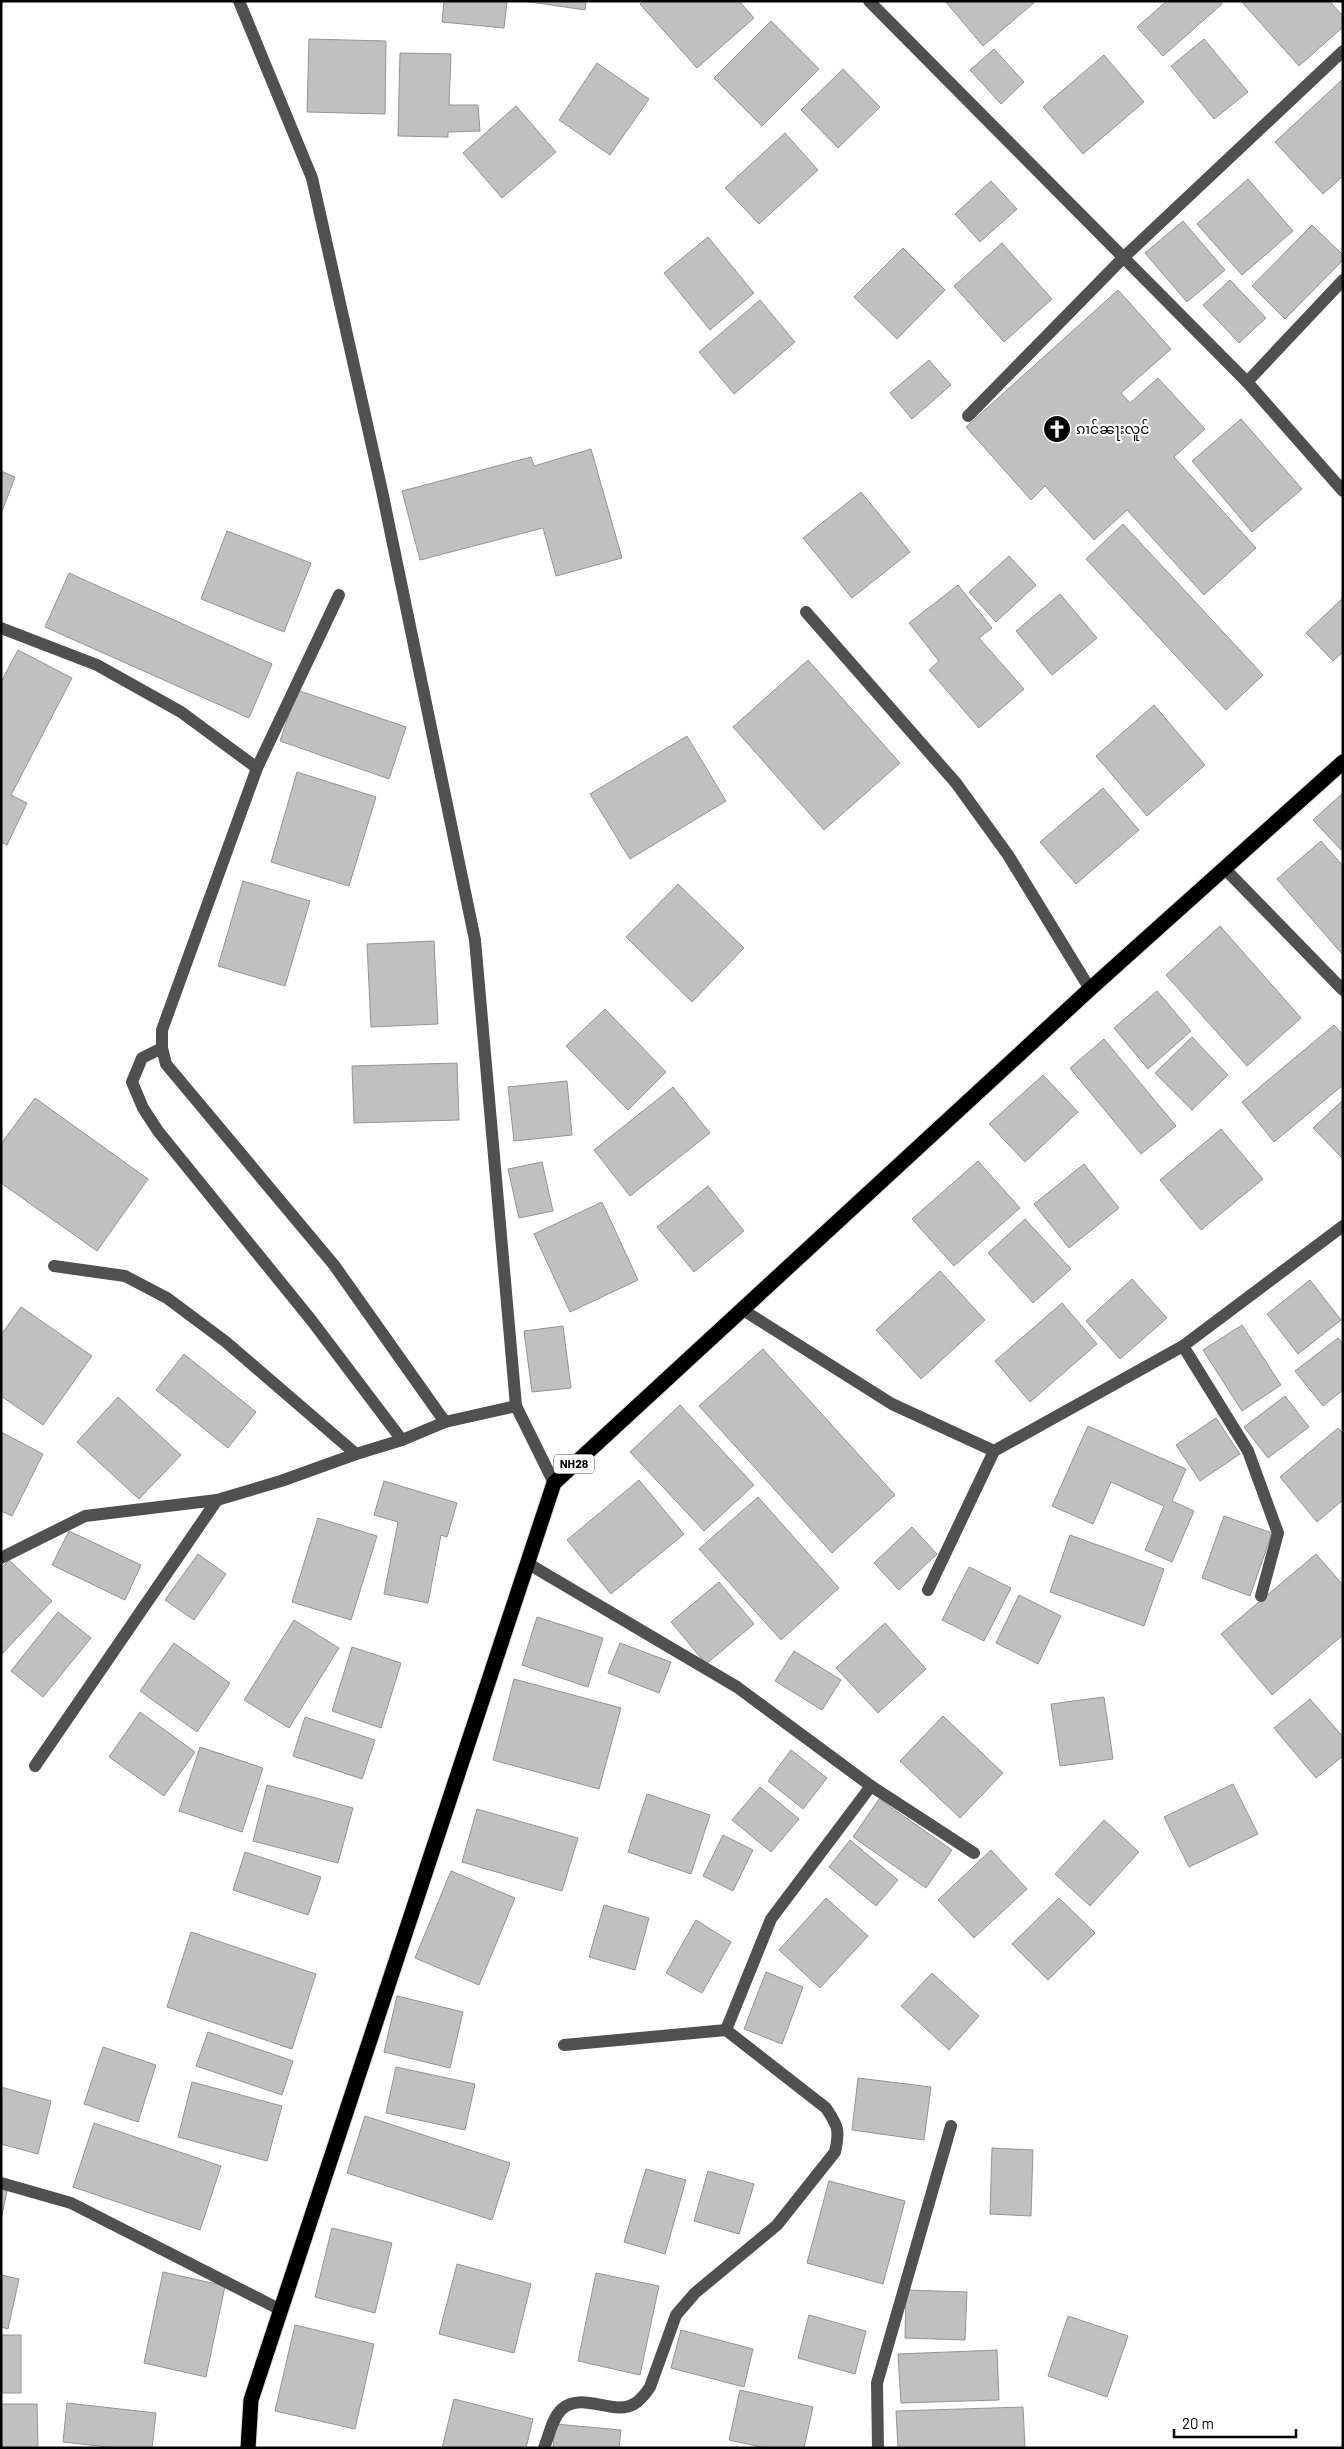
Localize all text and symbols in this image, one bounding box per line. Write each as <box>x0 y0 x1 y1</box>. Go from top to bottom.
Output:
church icon: ၵၢင်ၼႃးလူင် <box>1042 414 1072 444</box>
place label: ၵၢင်ၼႃးလူင် <box>1076 419 1149 441</box>
road number: NH28 <box>554 1455 594 1474</box>
scale bar <box>1174 2406 1296 2438</box>
text: 20 m <box>1182 2414 1214 2432</box>

